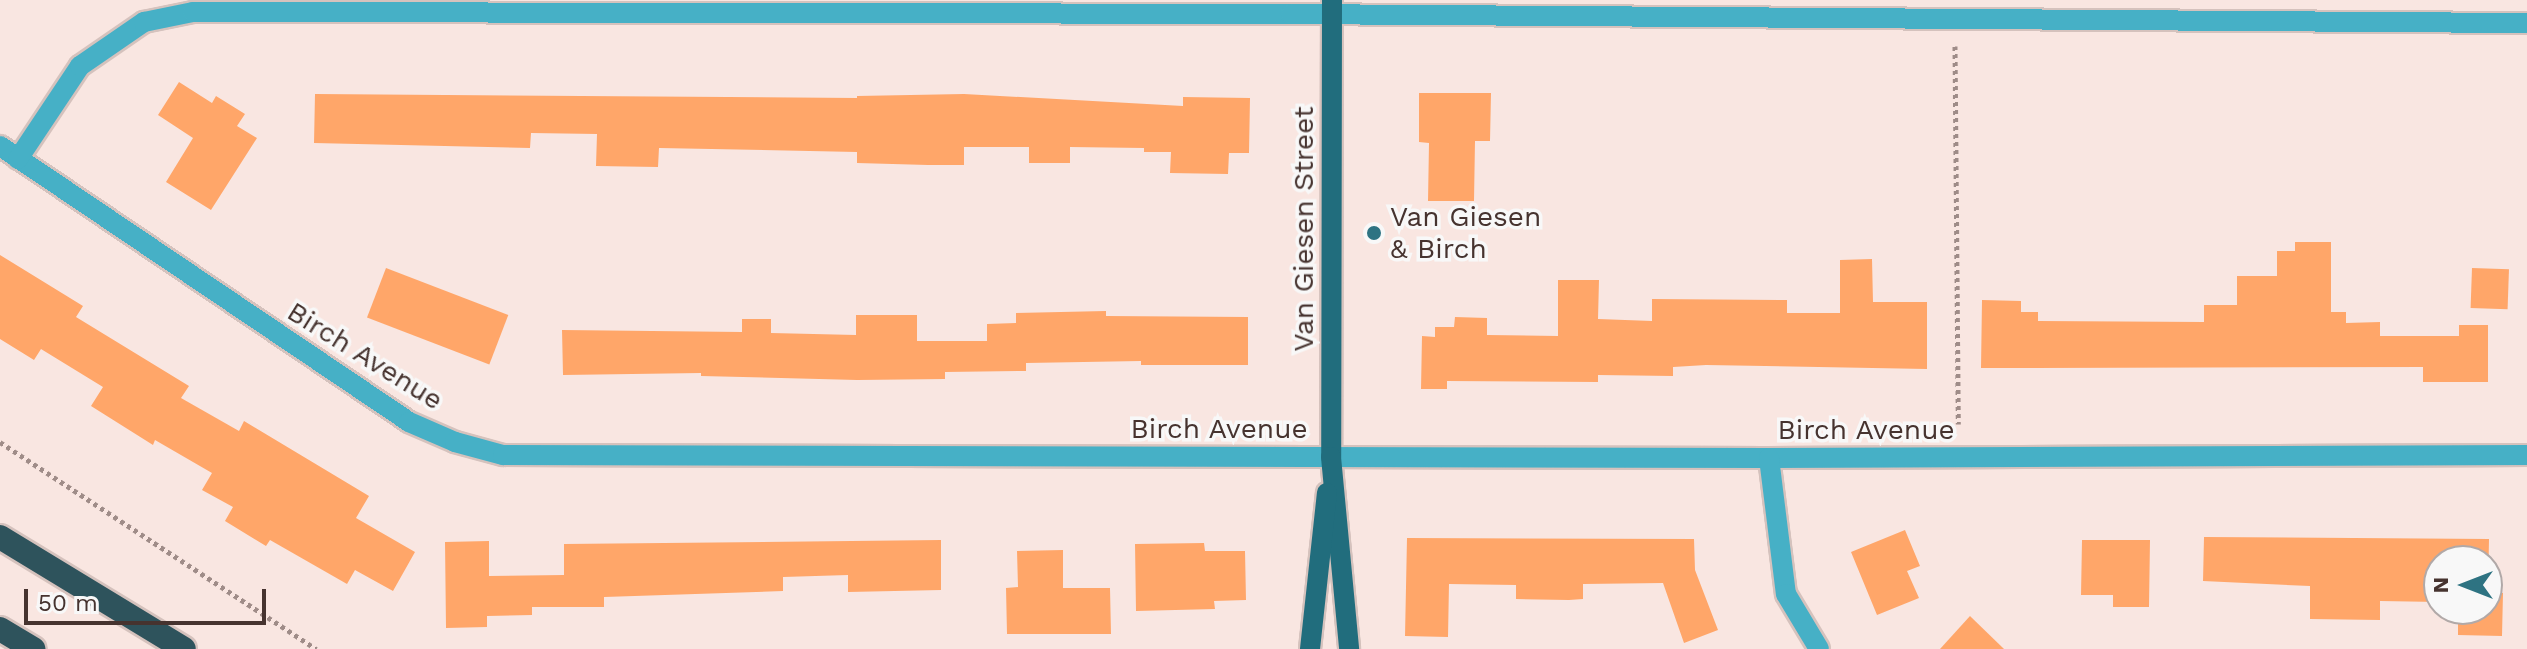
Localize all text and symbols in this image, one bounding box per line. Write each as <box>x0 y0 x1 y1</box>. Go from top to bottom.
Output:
street label: Van Giesen Street <box>1287 106 1321 352</box>
place label: Van Giesen & Birch <box>1390 200 1541 266</box>
marker: Van Giesen & Birch <box>1365 224 1383 242</box>
street label: Birch Avenue <box>280 295 450 417</box>
street label: Birch Avenue <box>1130 412 1308 446</box>
street label: Birch Avenue <box>1777 413 1955 447</box>
north arrow <box>2423 545 2503 625</box>
scale bar <box>28 573 270 623</box>
text: N <box>2428 577 2453 593</box>
text: 50 m <box>38 589 98 617</box>

